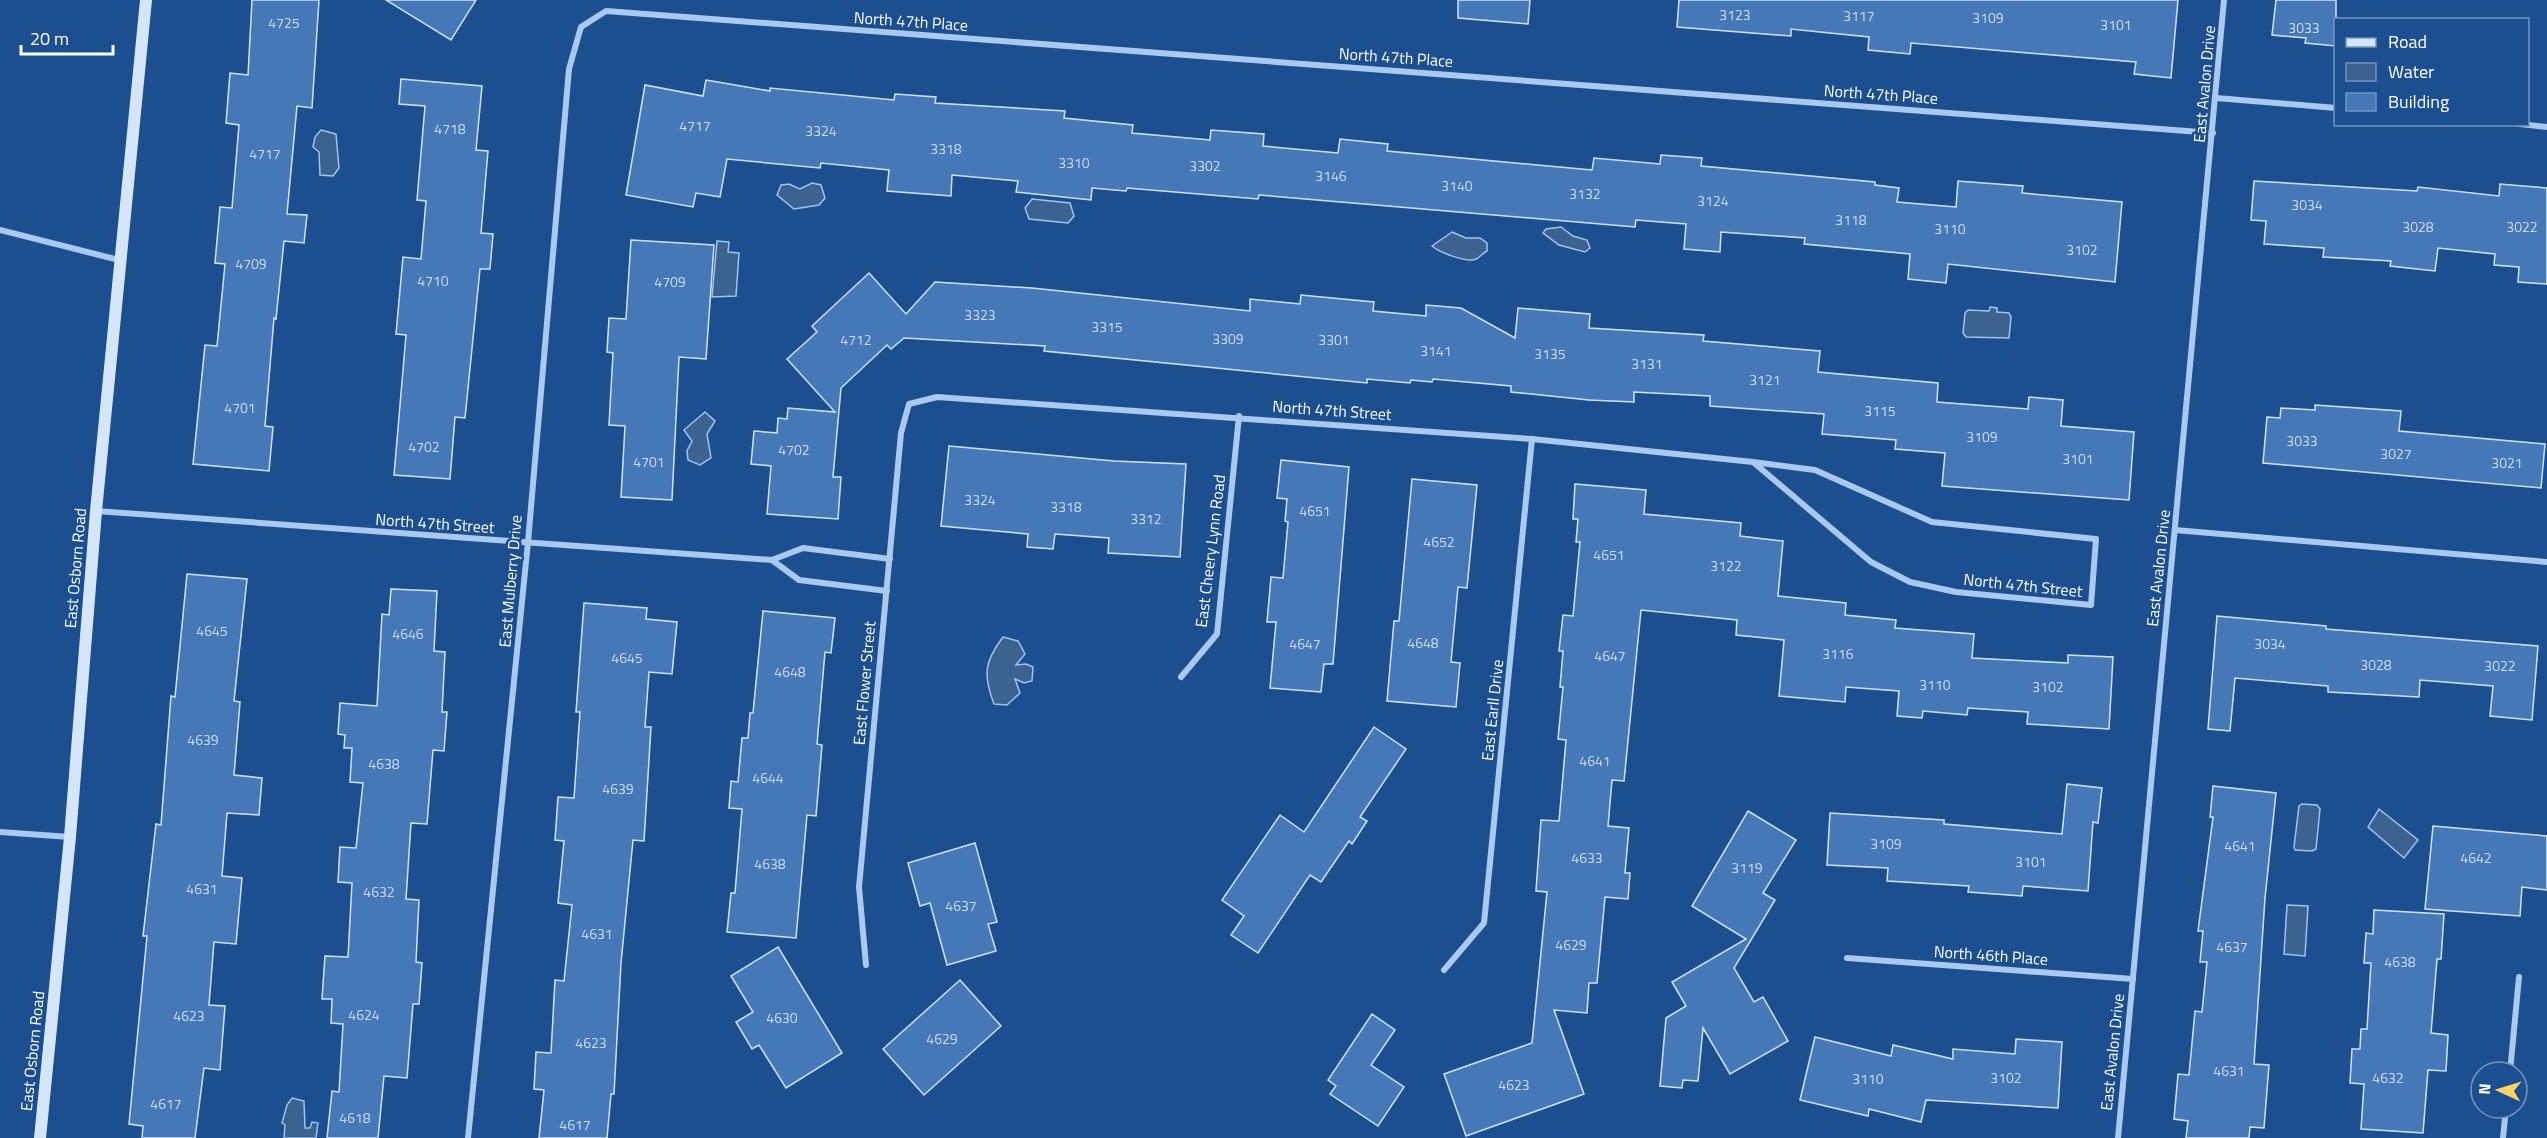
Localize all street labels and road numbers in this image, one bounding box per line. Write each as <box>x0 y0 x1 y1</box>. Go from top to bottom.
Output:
street label: North 47th Place <box>853 5 969 37</box>
street label: East Avalon Drive <box>2187 24 2221 144</box>
street label: North 47th Place <box>1338 41 1454 73</box>
street label: North 47th Place <box>1823 78 1939 110</box>
street label: North 47th Street <box>1272 394 1393 426</box>
street label: East Cheery Lynn Road <box>1189 473 1231 629</box>
street label: East Osborn Road <box>58 507 92 629</box>
street label: North 47th Street <box>375 507 496 539</box>
street label: East Avalon Drive <box>2140 508 2176 628</box>
street label: East Mulberry Drive <box>492 514 528 648</box>
street label: North 47th Street <box>1962 567 2084 603</box>
street label: East Flower Street <box>847 620 881 746</box>
street label: East Earll Drive <box>1475 658 1509 762</box>
street label: North 46th Place <box>1933 939 2049 971</box>
street label: East Osborn Road <box>14 990 50 1112</box>
street label: East Avalon Drive <box>2094 992 2130 1112</box>

